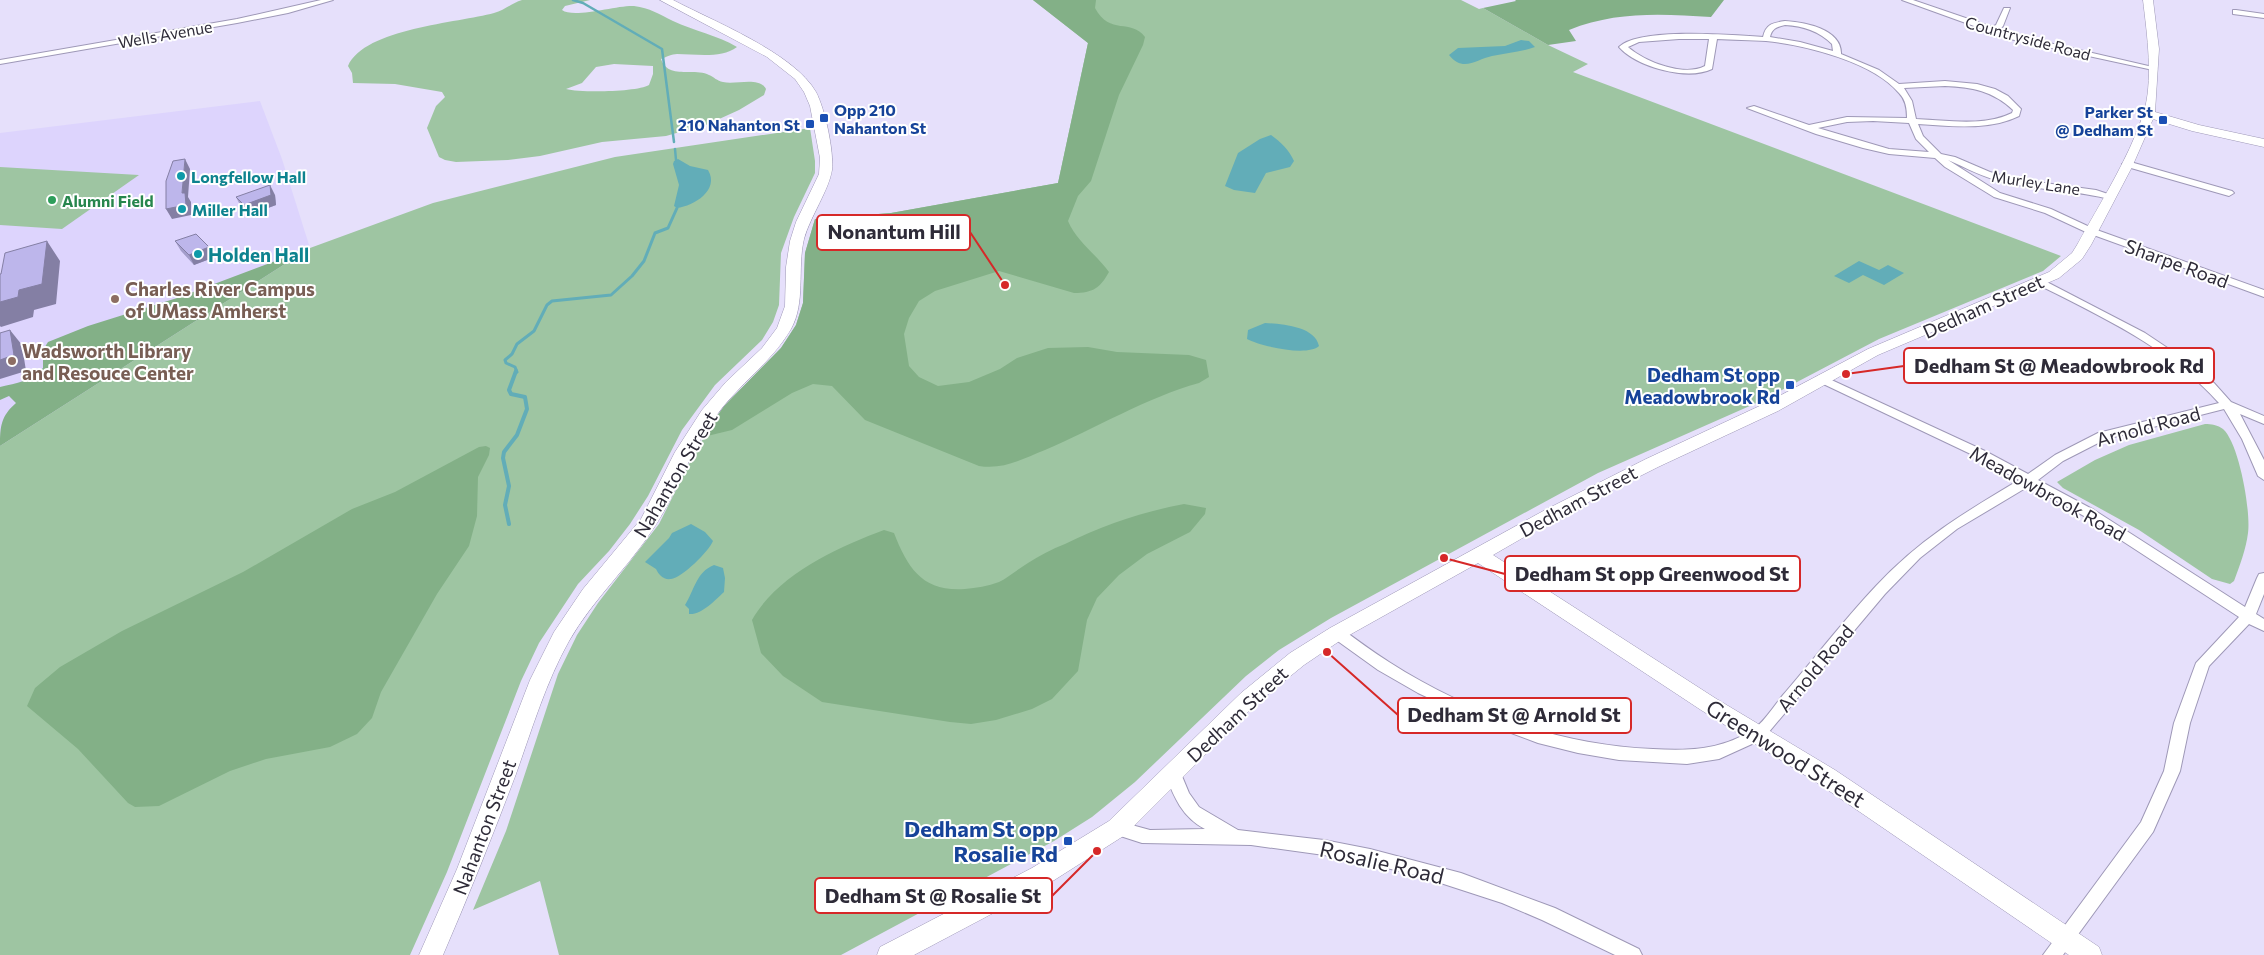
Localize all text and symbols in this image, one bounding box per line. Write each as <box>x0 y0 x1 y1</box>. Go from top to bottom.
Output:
street label: Countryside Road <box>1963 12 2093 64</box>
street label: Wells Avenue <box>116 16 214 52</box>
place label: Opp 210 Nahanton St <box>834 100 926 137</box>
place label: Parker St @ Dedham St <box>2055 102 2153 139</box>
marker: Opp 210 Nahanton St <box>818 112 830 124</box>
marker: Parker St @ Dedham St <box>2157 114 2169 126</box>
place label: 210 Nahanton St <box>678 115 800 134</box>
marker: 210 Nahanton St <box>804 118 816 130</box>
street label: Murley Lane <box>1990 166 2082 198</box>
place label: Longfellow Hall <box>191 167 306 186</box>
marker: Longfellow Hall <box>175 170 187 182</box>
place label: Alumni Field <box>62 191 154 210</box>
marker: Alumni Field <box>46 194 58 206</box>
place label: Miller Hall <box>192 200 268 219</box>
marker: Miller Hall <box>176 203 188 215</box>
callout: Nonantum Hill <box>817 215 970 250</box>
text: Nonantum Hill <box>827 219 961 243</box>
street label: Sharpe Road <box>2122 234 2232 292</box>
place label: Holden Hall <box>208 243 309 266</box>
marker: Holden Hall <box>192 248 204 260</box>
street label: Dedham Street <box>1919 269 2047 343</box>
place label: Charles River Campus of UMass Amherst <box>125 277 315 322</box>
marker: Charles River Campus of UMass Amherst <box>109 293 121 305</box>
place label: Wadsworth Library and Resouce Center <box>22 339 194 384</box>
callout: Dedham St @ Meadowbrook Rd <box>1904 348 2214 383</box>
text: Dedham St @ Meadowbrook Rd <box>1914 353 2204 377</box>
marker: Wadsworth Library and Resouce Center <box>6 355 18 367</box>
place label: Dedham St opp Meadowbrook Rd <box>1624 363 1780 408</box>
marker: Dedham St opp Meadowbrook Rd <box>1784 379 1796 391</box>
street label: Arnold Road <box>2093 401 2203 451</box>
street label: Nahanton Street <box>628 407 722 541</box>
street label: Meadowbrook Road <box>1966 441 2130 545</box>
street label: Dedham Street <box>1515 460 1641 542</box>
callout: Dedham St opp Greenwood St <box>1505 556 1800 591</box>
text: Dedham St opp Greenwood St <box>1515 561 1789 585</box>
street label: Arnold Road <box>1772 620 1858 716</box>
street label: Dedham Street <box>1182 661 1292 767</box>
street label: Greenwood Street <box>1701 693 1871 813</box>
callout: Dedham St @ Arnold St <box>1398 698 1631 733</box>
text: Dedham St @ Arnold St <box>1407 702 1621 726</box>
street label: Nahanton Street <box>448 756 520 898</box>
place label: Dedham St opp Rosalie Rd <box>904 815 1058 867</box>
marker: Dedham St opp Rosalie Rd <box>1062 835 1074 847</box>
street label: Rosalie Road <box>1317 835 1447 889</box>
callout: Dedham St @ Rosalie St <box>815 878 1052 913</box>
text: Dedham St @ Rosalie St <box>825 883 1041 907</box>

